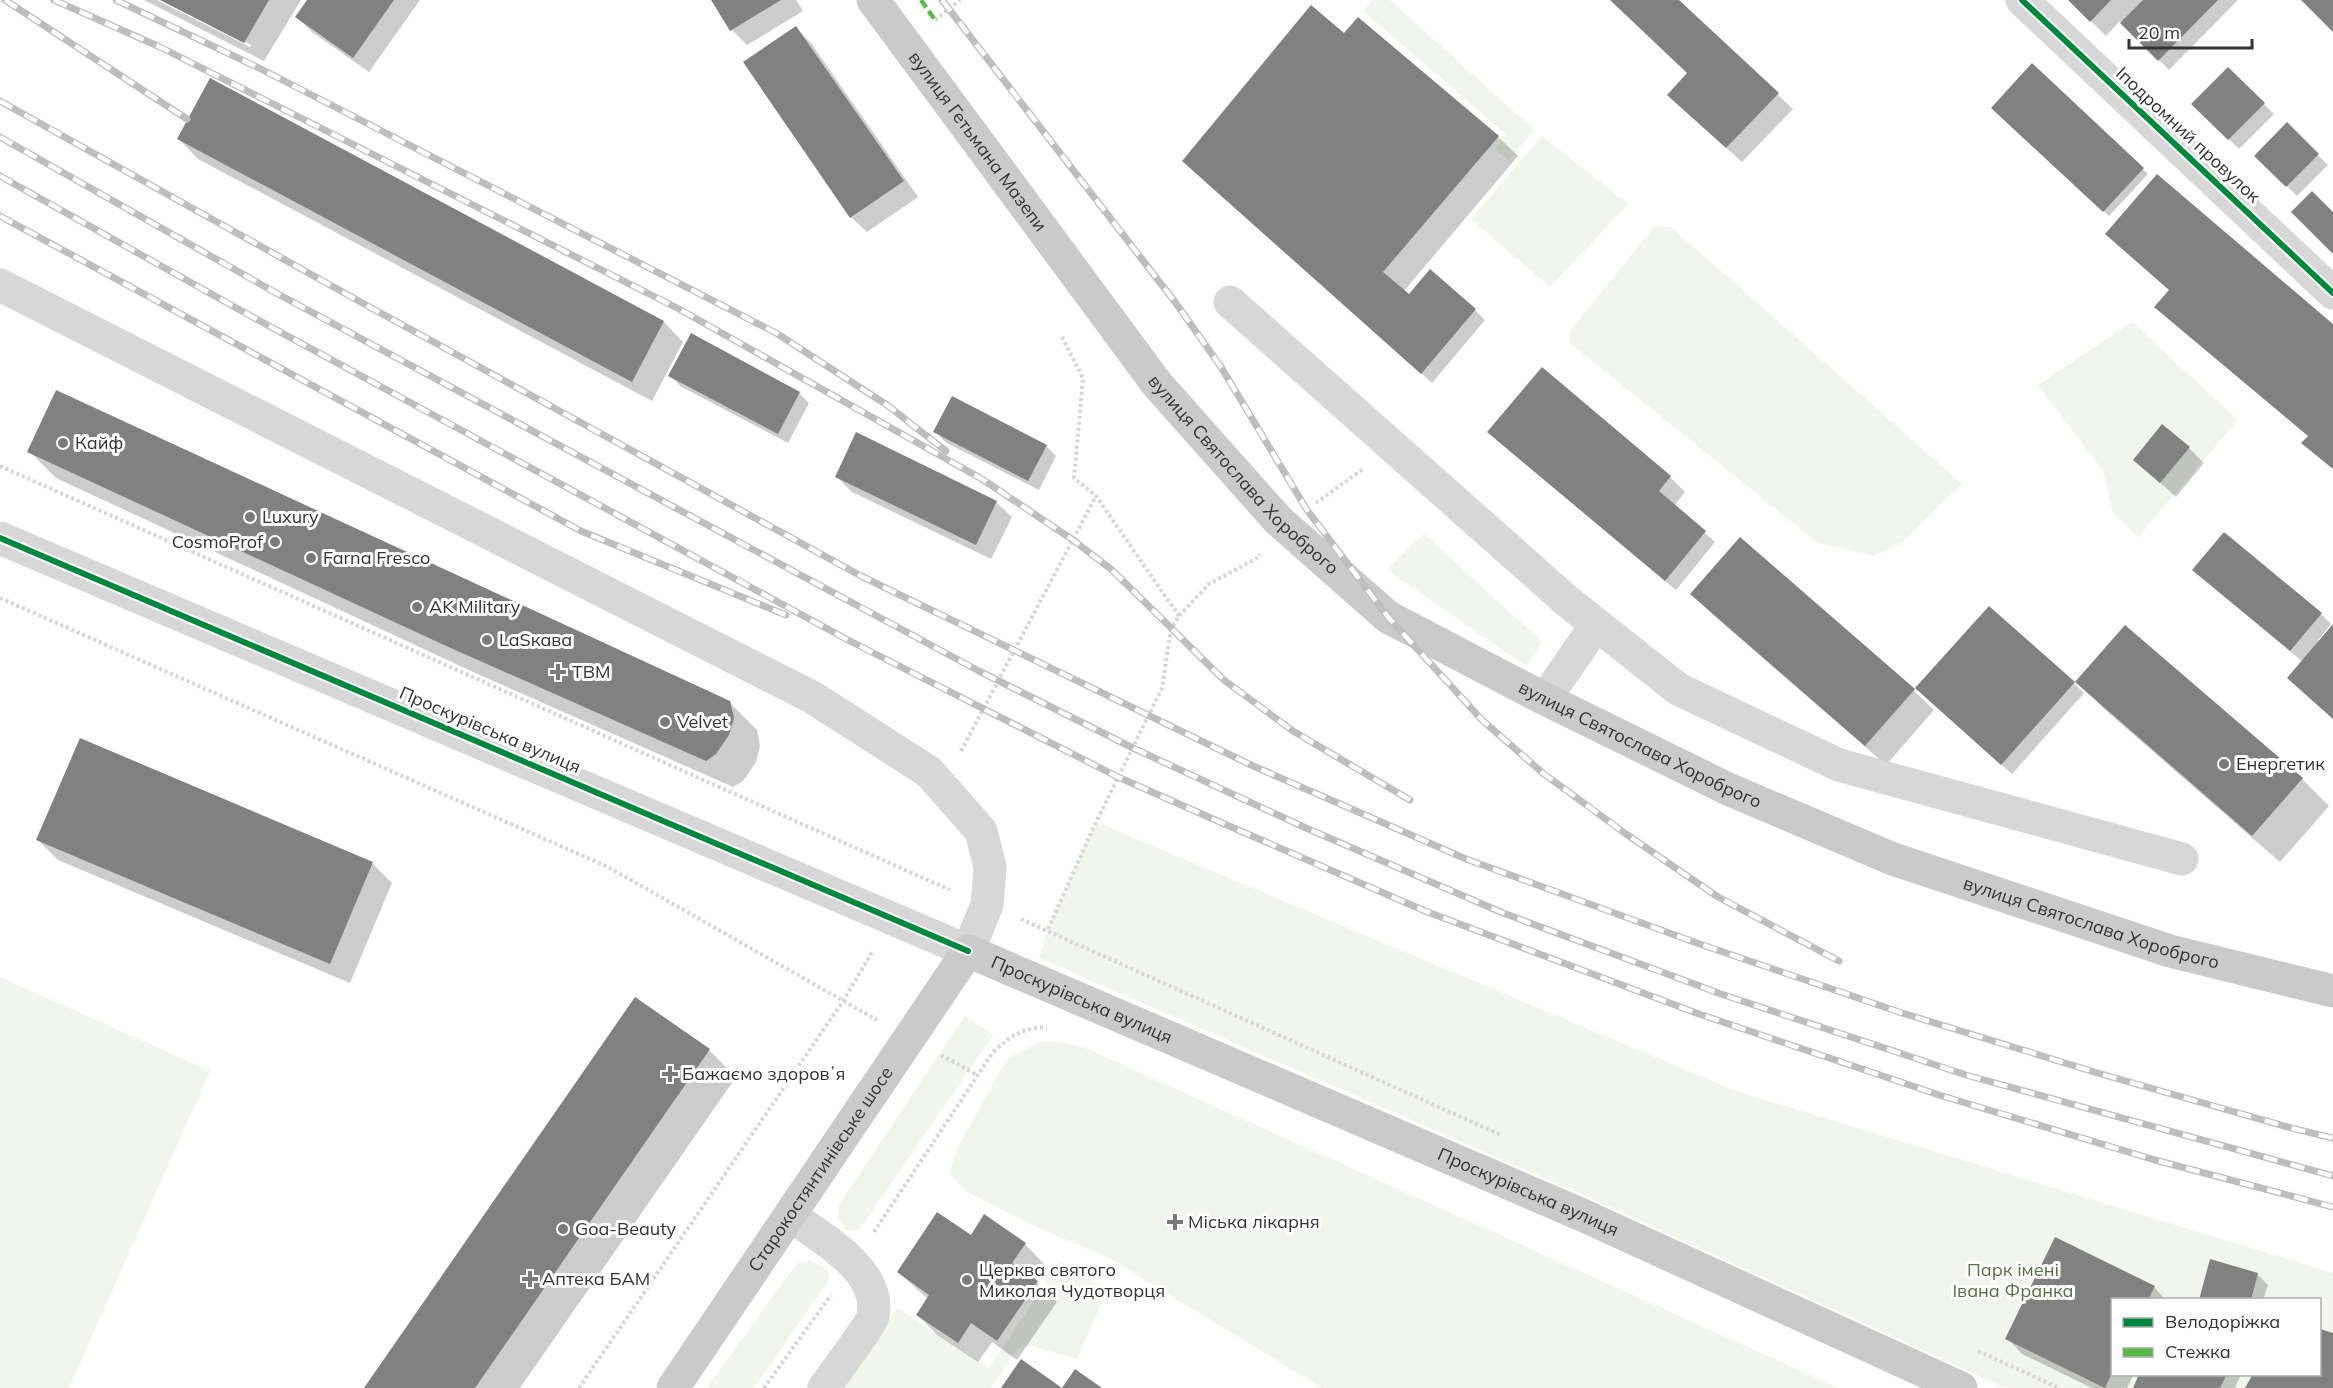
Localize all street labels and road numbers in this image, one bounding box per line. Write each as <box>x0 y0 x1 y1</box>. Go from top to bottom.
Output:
street label: вулиця Гетьмана Мазепи <box>904 46 1052 236</box>
street label: Іподромний провулок <box>2111 62 2266 208</box>
street label: вулиця Святослава Хороброго <box>1143 370 1344 579</box>
street label: вулиця Святослава Хороброго <box>1515 675 1765 813</box>
street label: Проскурівська вулиця <box>396 681 584 778</box>
street label: вулиця Святослава Хороброго <box>1960 871 2222 974</box>
street label: Проскурівська вулиця <box>988 950 1176 1048</box>
street label: Старокостянтинівське шосе <box>743 1062 898 1276</box>
street label: Проскурівська вулиця <box>1434 1142 1622 1241</box>

